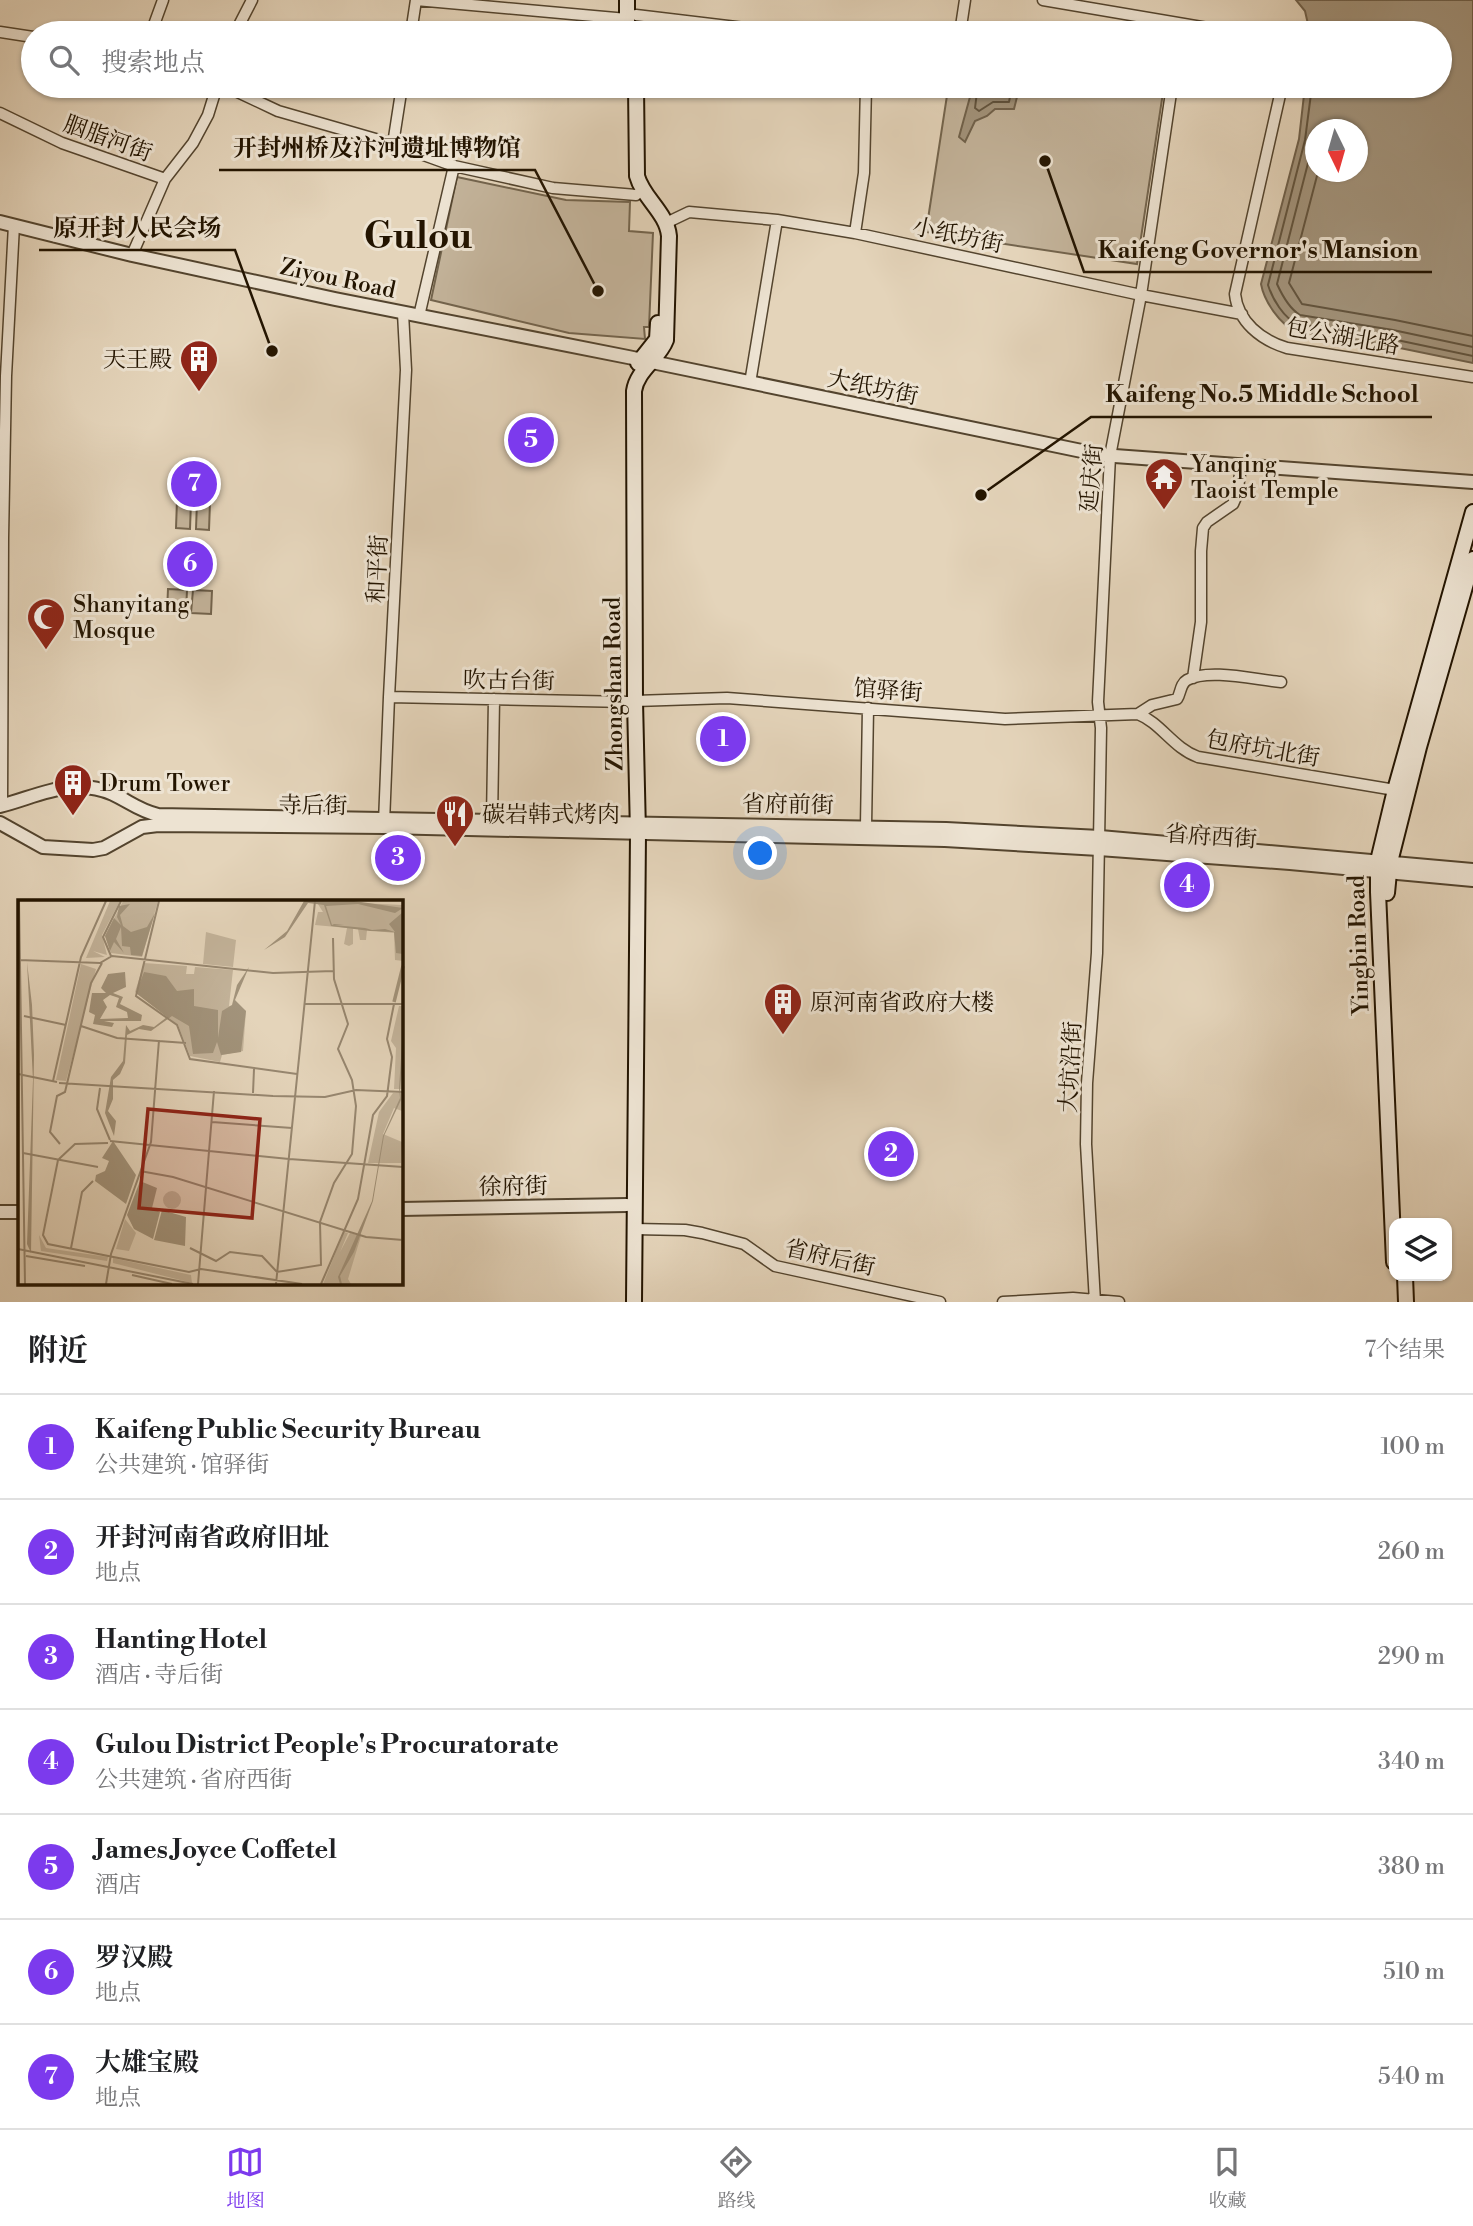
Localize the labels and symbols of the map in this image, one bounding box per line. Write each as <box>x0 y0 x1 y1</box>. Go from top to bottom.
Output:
street label: 胭脂河街 <box>60 110 156 168</box>
north arrow <box>1305 119 1368 182</box>
callout: 开封州桥及汴河遗址博物馆 <box>219 125 535 170</box>
text: 开封州桥及汴河遗址博物馆 <box>233 134 521 164</box>
callout: 原开封人民会场 <box>39 205 235 250</box>
street label: 小纸坊街 <box>910 213 1006 259</box>
text: 原开封人民会场 <box>53 214 221 244</box>
district label: Gulou <box>364 214 473 260</box>
callout: Kaifeng Governor's Mansion <box>1084 227 1432 272</box>
text: Kaifeng Governor's Mansion <box>1098 236 1419 266</box>
street label: Ziyou Road <box>277 253 398 305</box>
street label: 包公湖北路 <box>1284 313 1402 361</box>
building icon: 天王殿 <box>178 338 220 393</box>
place label: 天王殿 <box>103 346 172 374</box>
street label: 大纸坊街 <box>825 365 921 411</box>
callout: Kaifeng No.5 Middle School <box>1091 372 1432 417</box>
text: Kaifeng No.5 Middle School <box>1105 380 1419 410</box>
pin: 5 <box>508 414 554 466</box>
street label: 延庆街 <box>1075 442 1109 514</box>
place label: Yanqing Taoist Temple <box>1190 451 1339 505</box>
temple icon: Yanqing Taoist Temple <box>1143 456 1185 511</box>
pin: 7 <box>171 458 217 510</box>
street label: 和平街 <box>362 534 394 604</box>
pin: 6 <box>167 538 213 590</box>
place label: Shanyitang Mosque <box>73 591 189 645</box>
mosque icon: Shanyitang Mosque <box>25 596 67 651</box>
street label: Zhongshan Road <box>598 597 630 771</box>
street label: 吹古台街 <box>463 666 555 696</box>
street label: 馆驿街 <box>853 675 923 707</box>
pin: 1 <box>700 713 746 765</box>
street label: 包府坑北街 <box>1204 725 1322 773</box>
building icon: Drum Tower <box>52 762 94 817</box>
place label: Drum Tower <box>100 770 230 798</box>
street label: 省府前街 <box>742 790 834 820</box>
street label: 寺后街 <box>278 791 348 821</box>
restaurant icon: 碳岩韩式烤肉 <box>434 793 476 848</box>
place label: 碳岩韩式烤肉 <box>482 801 620 829</box>
street label: 省府西街 <box>1164 820 1258 854</box>
pin: 3 <box>375 832 421 884</box>
your location <box>743 836 777 870</box>
pin: 4 <box>1164 859 1210 911</box>
street label: Yingbin Road <box>1343 875 1375 1016</box>
inset map <box>18 900 402 1284</box>
building icon: 原河南省政府大楼 <box>762 981 804 1036</box>
place label: 原河南省政府大楼 <box>810 989 994 1017</box>
street label: 大坑沿街 <box>1055 1020 1087 1114</box>
pin: 2 <box>868 1128 914 1180</box>
street label: 徐府街 <box>478 1172 548 1202</box>
street label: 省府后街 <box>782 1234 878 1282</box>

